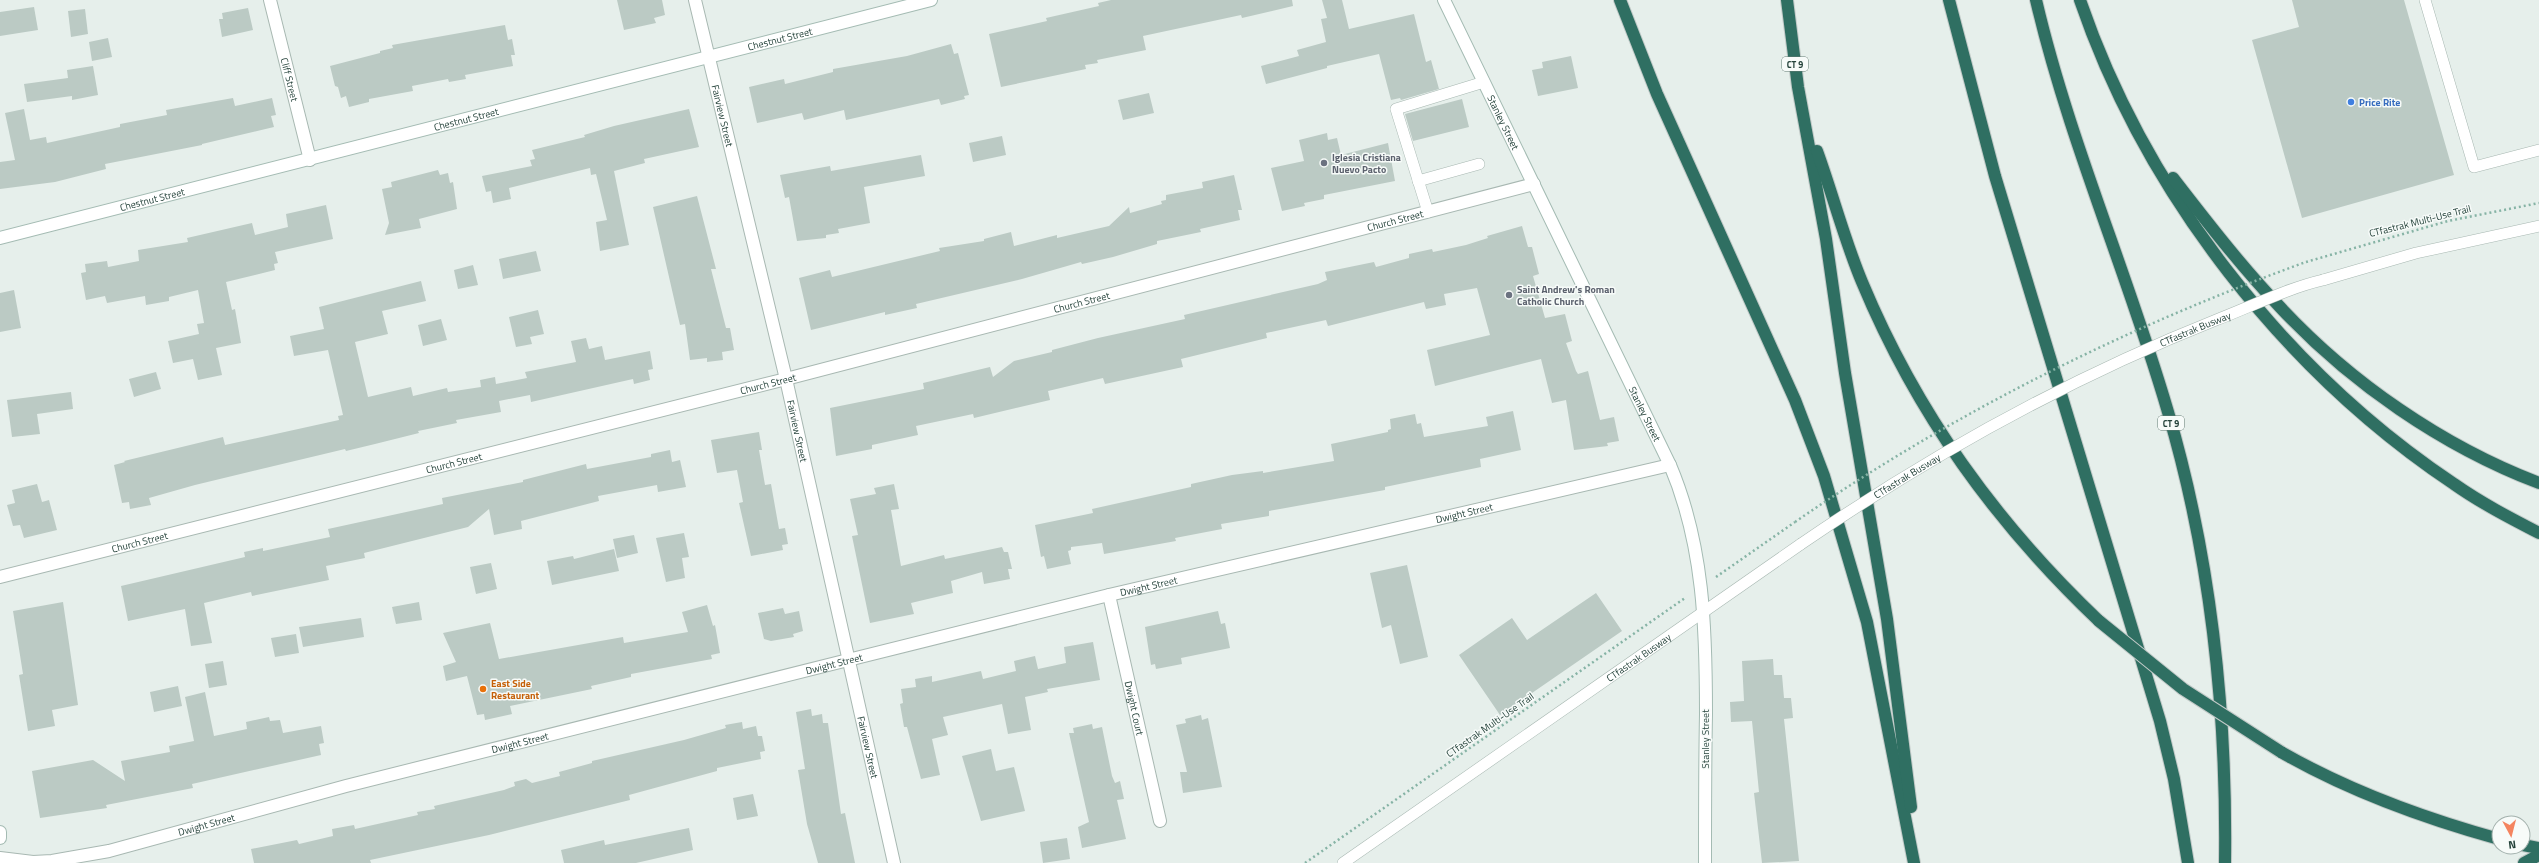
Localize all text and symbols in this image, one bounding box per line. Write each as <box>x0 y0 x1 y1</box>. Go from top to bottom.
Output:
street label: Chestnut Street <box>746 23 814 54</box>
street label: Cliff Street <box>277 56 303 103</box>
road number: CT 9 <box>1782 57 1808 71</box>
street label: Fairview Street <box>708 83 738 149</box>
street label: Stanley Street <box>1484 92 1523 153</box>
place label: Price Rite <box>2359 95 2400 110</box>
marker: Price Rite <box>2346 97 2356 107</box>
street label: Chestnut Street <box>432 103 500 134</box>
place label: Iglesia Cristiana Nuevo Pacto <box>1332 150 1401 177</box>
marker: Iglesia Cristiana Nuevo Pacto <box>1319 158 1329 168</box>
street label: Chestnut Street <box>118 184 187 215</box>
street label: CTfastrak Multi-Use Trail <box>2368 201 2472 241</box>
street label: Church Street <box>1365 206 1425 235</box>
place label: Saint Andrew's Roman Catholic Church <box>1517 282 1615 309</box>
street label: Church Street <box>1052 287 1112 316</box>
marker: Saint Andrew's Roman Catholic Church <box>1504 290 1514 300</box>
street label: CTfastrak Busway <box>2157 307 2233 350</box>
street label: Church Street <box>738 369 798 398</box>
street label: Stanley Street <box>1625 384 1665 444</box>
street label: Fairview Street <box>783 398 812 464</box>
road number: CT 9 <box>2158 416 2184 430</box>
street label: Church Street <box>424 448 484 477</box>
street label: CTfastrak Busway <box>1870 449 1943 502</box>
street label: Dwight Street <box>1434 499 1495 527</box>
street label: Church Street <box>110 527 170 556</box>
street label: Dwight Street <box>1118 572 1179 600</box>
street label: CTfastrak Busway <box>1603 629 1674 685</box>
street label: Dwight Street <box>804 649 865 678</box>
place label: East Side Restaurant <box>491 676 540 703</box>
street label: Dwight Court <box>1121 679 1148 737</box>
marker: East Side Restaurant <box>478 684 488 694</box>
street label: CTfastrak Multi-Use Trail <box>1443 689 1537 761</box>
street label: Stanley Street <box>1698 709 1713 769</box>
street label: Fairview Street <box>854 715 882 780</box>
street label: Dwight Street <box>490 728 550 757</box>
street label: Dwight Street <box>176 809 237 839</box>
north arrow <box>2491 815 2531 855</box>
text: N <box>2507 837 2517 853</box>

